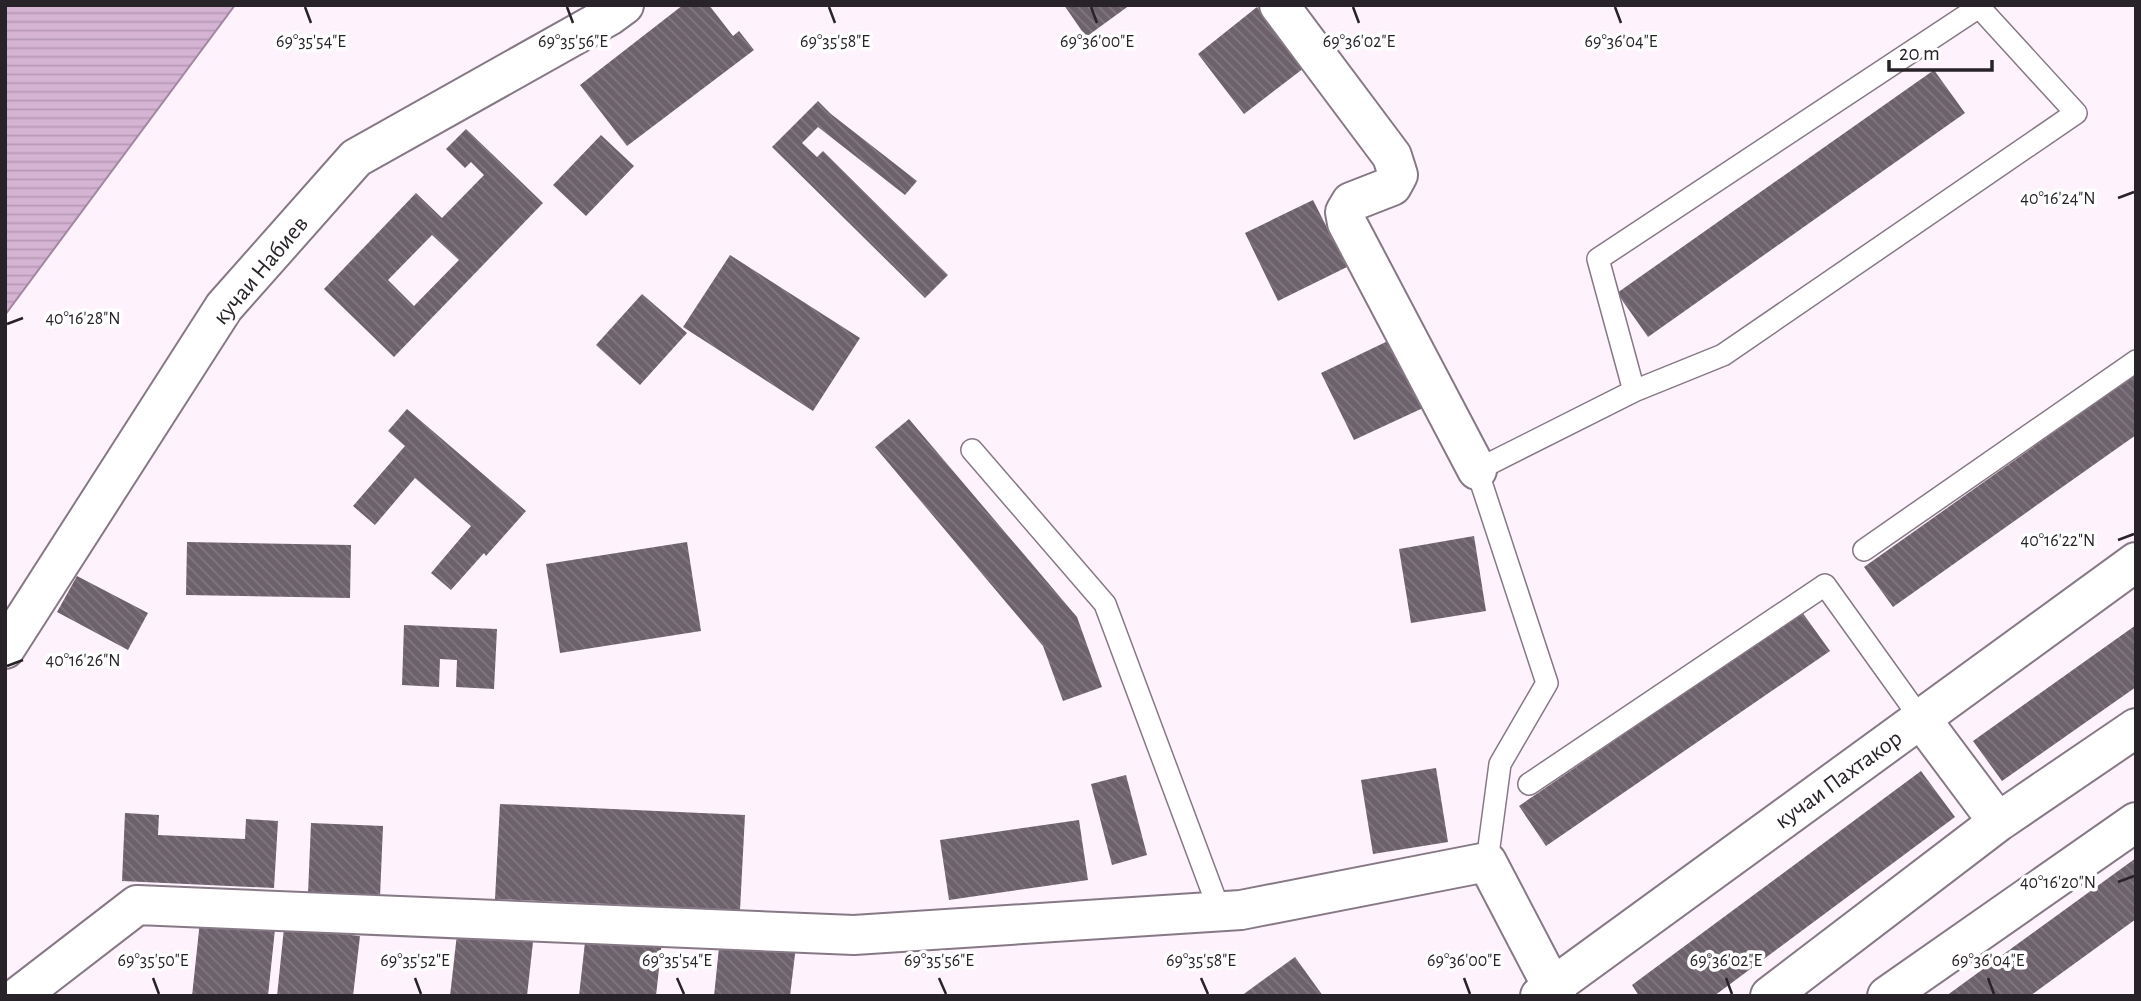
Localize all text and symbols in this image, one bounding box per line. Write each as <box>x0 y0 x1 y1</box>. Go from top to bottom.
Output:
scale bar <box>1889 28 1992 72</box>
text: 69°35'54"E <box>276 33 346 51</box>
text: 69°35'56"E <box>538 33 608 51</box>
text: 69°35'58"E <box>800 33 870 51</box>
text: 69°36'00"E <box>1060 33 1134 51</box>
text: 69°36'02"E <box>1323 33 1396 51</box>
text: 69°36'04"E <box>1585 33 1658 51</box>
text: 20 m <box>1899 43 1940 64</box>
text: 40°16'24"N <box>2020 190 2096 208</box>
street label: кучаи Набиев <box>209 212 313 330</box>
text: 40°16'28"N <box>45 310 121 328</box>
text: 40°16'22"N <box>2021 532 2095 550</box>
text: 40°16'26"N <box>45 652 121 670</box>
street label: кучаи Пахтакор <box>1771 726 1907 834</box>
text: 40°16'20"N <box>2020 874 2096 892</box>
text: 69°35'50"E <box>118 952 189 970</box>
text: 69°35'52"E <box>380 952 450 970</box>
text: 69°35'54"E <box>642 952 712 970</box>
text: 69°35'56"E <box>904 952 974 970</box>
text: 69°35'58"E <box>1166 952 1236 970</box>
text: 69°36'00"E <box>1427 952 1501 970</box>
text: 69°36'02"E <box>1690 952 1763 970</box>
text: 69°36'04"E <box>1952 952 2025 970</box>

